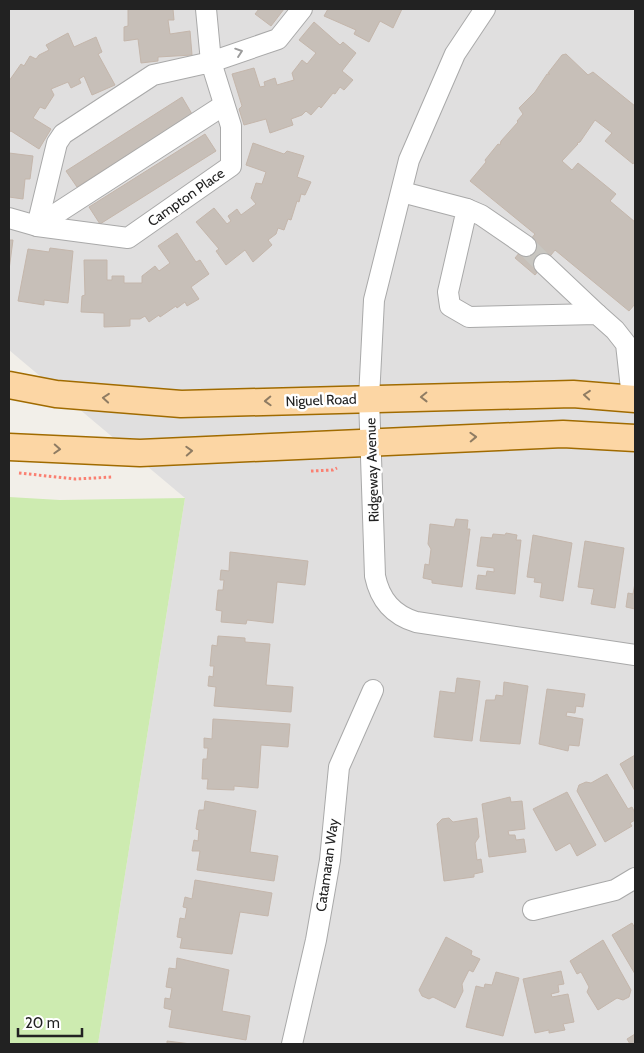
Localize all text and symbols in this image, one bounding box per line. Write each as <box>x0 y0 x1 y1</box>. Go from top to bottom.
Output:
one-way arrow <box>235 48 243 58</box>
street label: Campton Place <box>144 164 228 230</box>
one-way arrow <box>582 389 590 400</box>
street label: Niguel Road <box>285 390 357 410</box>
one-way arrow <box>101 392 109 403</box>
one-way arrow <box>420 392 428 402</box>
one-way arrow <box>264 396 272 406</box>
street label: Ridgeway Avenue <box>361 418 383 522</box>
one-way arrow <box>469 432 477 443</box>
one-way arrow <box>54 444 62 455</box>
one-way arrow <box>185 445 193 456</box>
street label: Catamaran Way <box>312 817 342 913</box>
scale bar <box>18 1006 81 1038</box>
text: 20 m <box>25 1014 60 1032</box>

